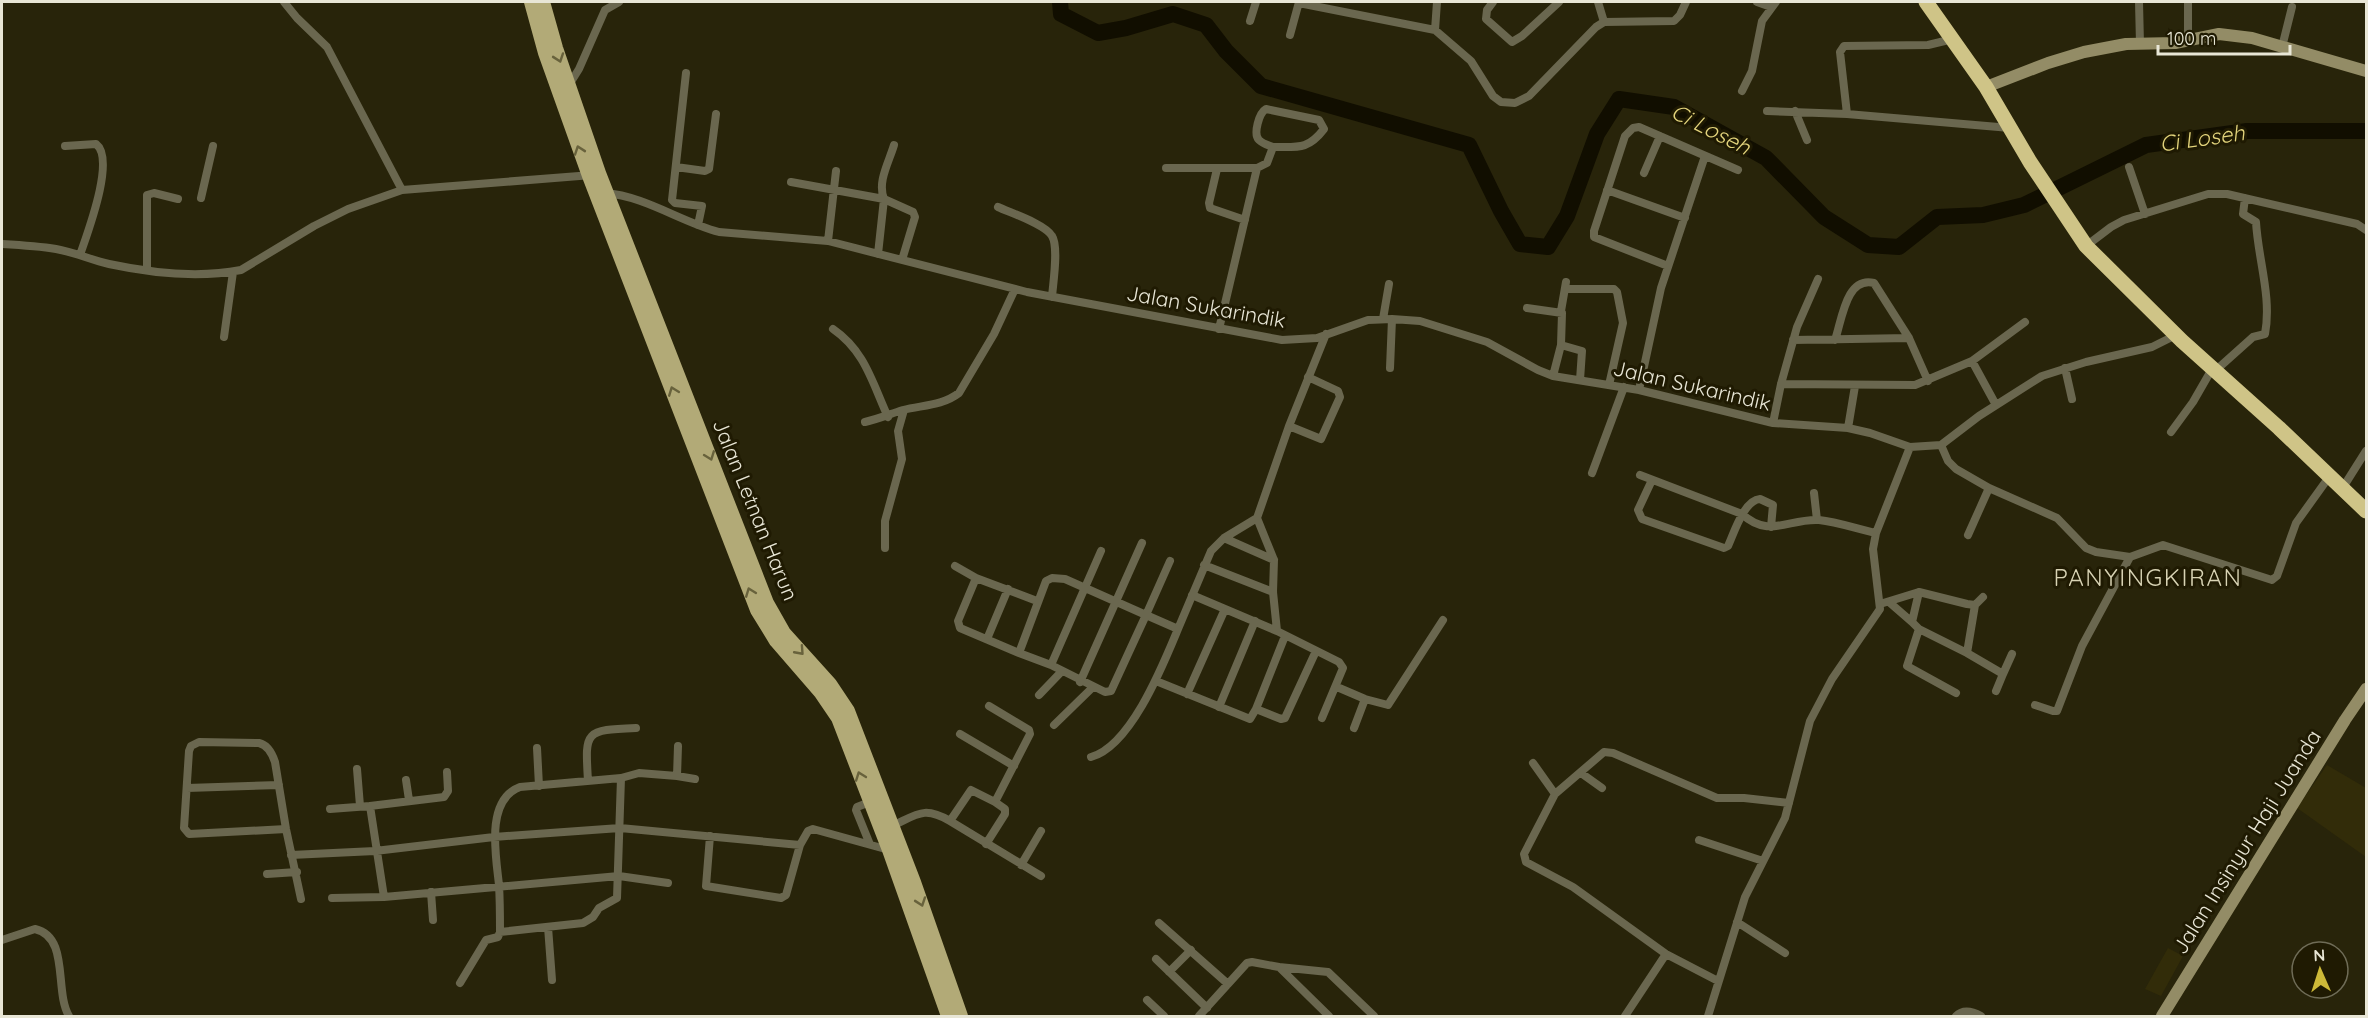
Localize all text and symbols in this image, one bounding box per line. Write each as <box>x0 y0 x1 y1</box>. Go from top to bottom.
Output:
scale bar <box>2158 18 2290 56</box>
text: 100 m <box>2167 27 2216 50</box>
one-way arrow <box>552 52 565 63</box>
water label: Ci Loseh <box>1667 97 1756 161</box>
water label: Ci Loseh <box>2158 118 2247 158</box>
one-way arrow <box>574 145 587 156</box>
street label: Jalan Sukarindik <box>1125 279 1288 333</box>
street label: Jalan Sukarindik <box>1611 354 1774 416</box>
one-way arrow <box>667 386 680 396</box>
street label: Jalan Letnan Harun <box>708 415 804 604</box>
one-way arrow <box>703 450 716 461</box>
district label: PANYINGKIRAN <box>2053 562 2243 592</box>
one-way arrow <box>745 588 757 599</box>
one-way arrow <box>793 644 804 654</box>
street label: Jalan Insinyur Haji Juanda <box>2166 724 2326 958</box>
one-way arrow <box>854 771 867 781</box>
one-way arrow <box>913 896 926 907</box>
north arrow <box>2290 940 2350 1000</box>
text: N <box>2313 945 2326 965</box>

